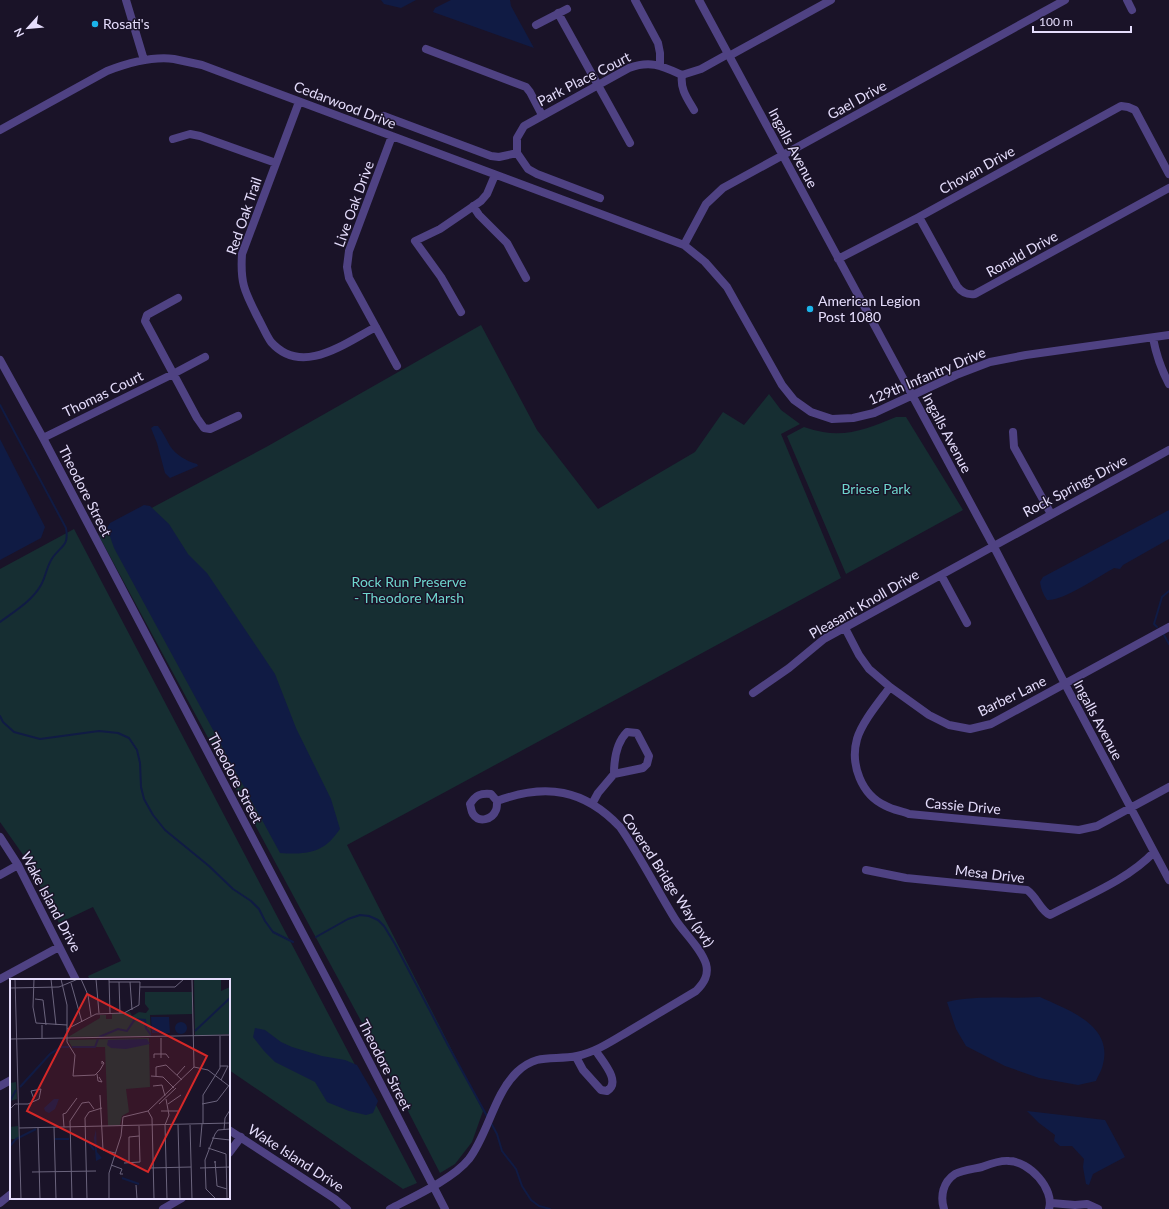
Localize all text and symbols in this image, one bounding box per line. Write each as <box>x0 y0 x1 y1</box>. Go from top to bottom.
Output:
north arrow <box>8 8 48 48</box>
scale bar <box>1033 8 1131 34</box>
text: 100 m <box>1039 14 1073 29</box>
place label: Rosati's <box>103 15 150 32</box>
marker: Rosati's <box>90 19 100 29</box>
text: N <box>11 26 26 39</box>
street label: Park Place Court <box>534 48 633 109</box>
street label: Gael Drive <box>824 76 889 123</box>
street label: Cedarwood Drive <box>292 77 399 132</box>
street label: Ingalls Avenue <box>765 105 822 191</box>
street label: Chovan Drive <box>936 142 1017 197</box>
street label: Live Oak Drive <box>330 158 377 249</box>
street label: Red Oak Trail <box>222 175 265 257</box>
street label: Ronald Drive <box>983 227 1060 280</box>
place label: American Legion Post 1080 <box>818 292 920 325</box>
marker: American Legion Post 1080 <box>805 304 815 314</box>
street label: 129th Infantry Drive <box>866 343 988 408</box>
street label: Thomas Court <box>60 367 146 420</box>
street label: Ingalls Avenue <box>919 390 976 476</box>
street label: Theodore Street <box>55 442 116 539</box>
street label: Rock Springs Drive <box>1020 451 1130 520</box>
park label: Briese Park <box>841 480 911 497</box>
street label: Pleasant Knoll Drive <box>806 565 922 642</box>
park label: Rock Run Preserve - Theodore Marsh <box>352 573 466 606</box>
street label: Barber Lane <box>975 672 1049 719</box>
street label: Ingalls Avenue <box>1070 677 1127 763</box>
street label: Theodore Street <box>205 730 266 826</box>
street label: Cassie Drive <box>924 794 1002 817</box>
street label: Covered Bridge Way (pvt) <box>619 810 718 950</box>
street label: Wake Island Drive <box>18 849 85 955</box>
street label: Mesa Drive <box>954 861 1026 886</box>
inset map <box>10 979 230 1199</box>
street label: Theodore Street <box>355 1016 416 1113</box>
street label: Wake Island Drive <box>245 1120 347 1195</box>

